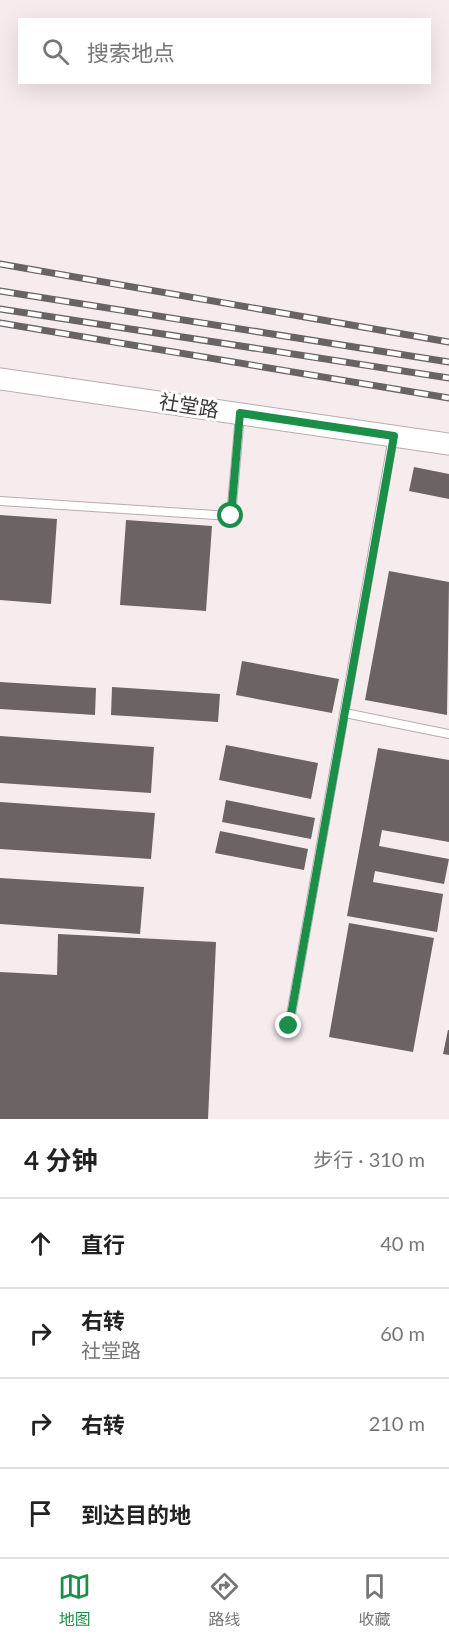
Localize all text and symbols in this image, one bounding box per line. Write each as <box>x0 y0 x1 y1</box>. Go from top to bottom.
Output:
search box <box>18 18 431 84</box>
icon: search <box>39 35 72 68</box>
text: 搜索地点 <box>87 39 175 66</box>
street label: 社堂路 <box>158 388 221 422</box>
route start <box>217 502 243 528</box>
route end <box>275 1012 301 1038</box>
text: 4 分钟 <box>24 1144 97 1176</box>
text: 步行 · 310 m <box>313 1147 425 1171</box>
icon: ahead <box>24 1227 57 1260</box>
text: 直行 <box>81 1231 125 1258</box>
text: 40 m <box>380 1231 425 1255</box>
text: 右转 <box>81 1307 125 1334</box>
icon: right <box>24 1317 57 1350</box>
text: 60 m <box>380 1321 425 1345</box>
text: 社堂路 <box>81 1338 141 1362</box>
icon: right <box>24 1407 57 1440</box>
text: 右转 <box>81 1411 125 1438</box>
text: 210 m <box>369 1411 425 1435</box>
icon: arrive <box>24 1497 57 1530</box>
text: 到达目的地 <box>81 1501 191 1528</box>
tab: 地图 <box>58 1570 91 1630</box>
tab: 路线 <box>208 1570 241 1630</box>
tab: 收藏 <box>358 1570 391 1630</box>

